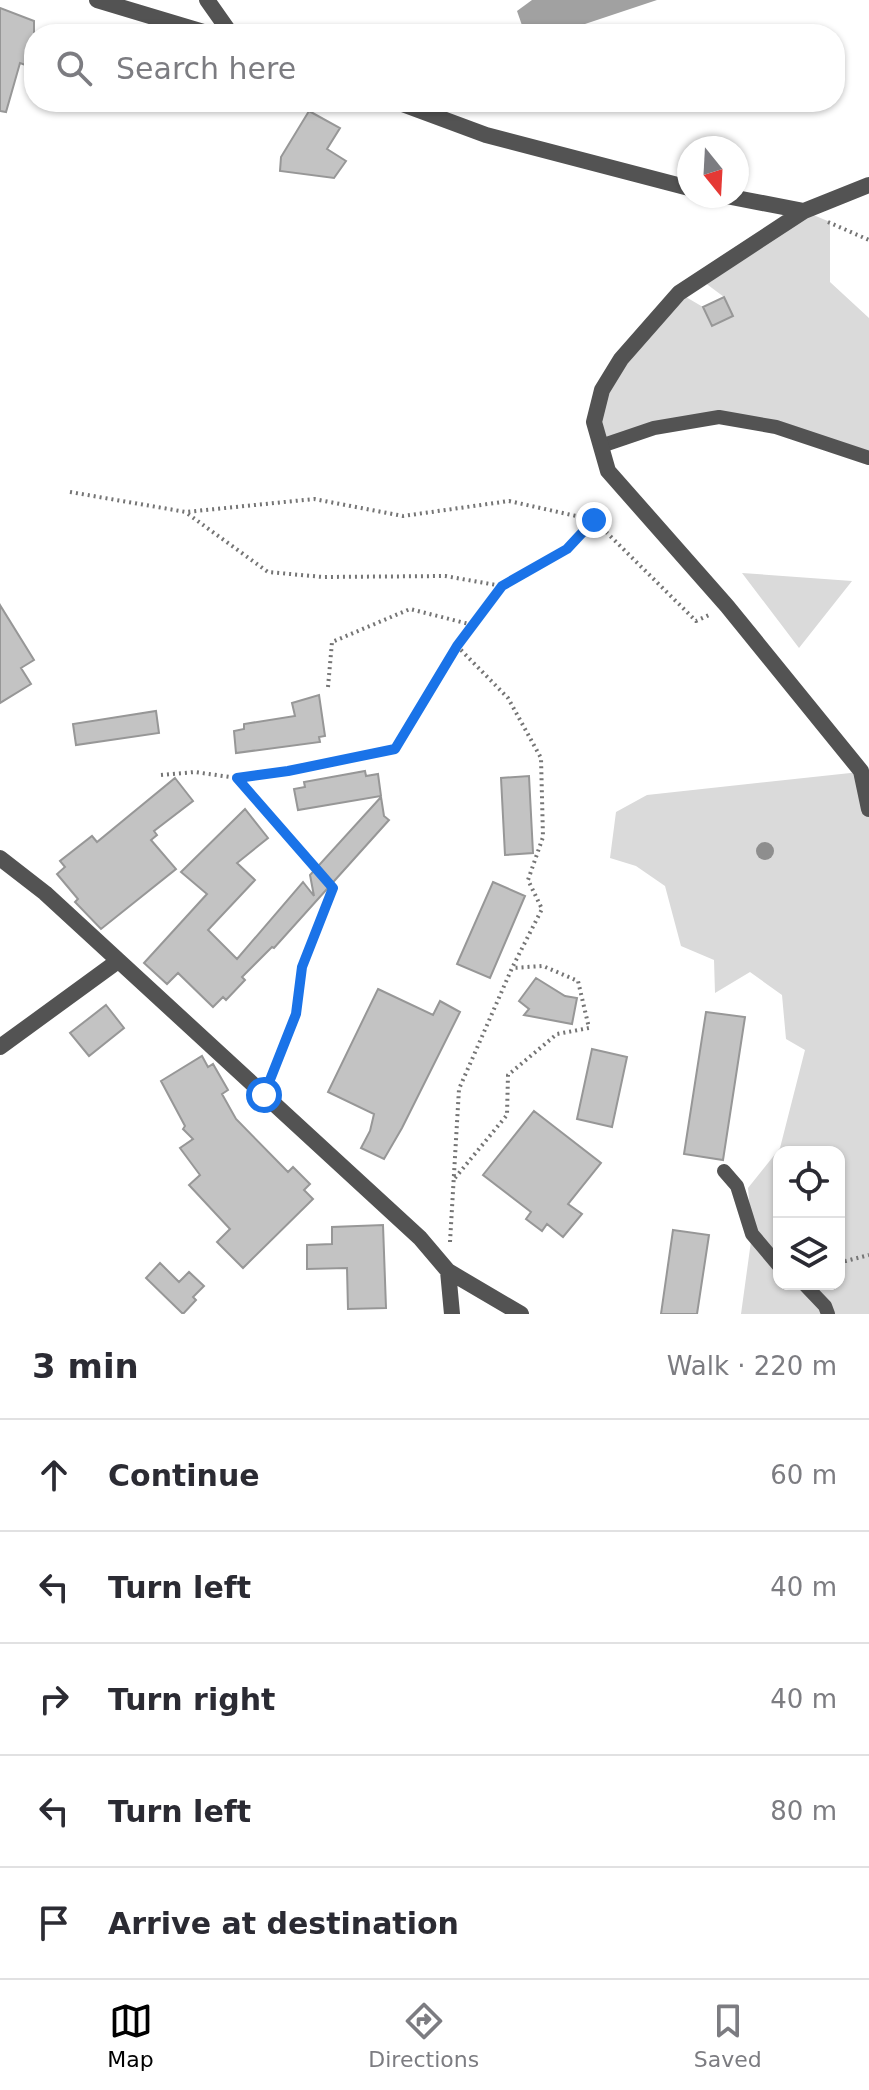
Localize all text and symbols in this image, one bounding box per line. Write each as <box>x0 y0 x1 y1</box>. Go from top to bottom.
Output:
search box <box>24 24 845 112</box>
icon: search <box>52 46 96 90</box>
text: Search here <box>116 51 296 86</box>
north arrow <box>677 136 749 208</box>
route end <box>576 502 612 538</box>
route start <box>246 1077 282 1113</box>
map controls <box>773 1146 845 1290</box>
button: locate <box>773 1146 845 1218</box>
button: layers <box>773 1218 845 1290</box>
text: 3 min <box>32 1346 139 1386</box>
text: Walk · 220 m <box>667 1351 837 1381</box>
icon: ahead <box>32 1453 76 1497</box>
text: Continue <box>108 1458 260 1493</box>
text: 60 m <box>770 1460 837 1490</box>
icon: left <box>32 1565 76 1609</box>
text: Turn left <box>108 1570 251 1605</box>
text: 40 m <box>770 1572 837 1602</box>
icon: right <box>32 1677 76 1721</box>
text: Turn right <box>108 1682 275 1717</box>
text: 40 m <box>770 1684 837 1714</box>
icon: left <box>32 1789 76 1833</box>
text: Turn left <box>108 1794 251 1829</box>
text: 80 m <box>770 1796 837 1826</box>
icon: arrive <box>32 1901 76 1945</box>
text: Arrive at destination <box>108 1906 459 1941</box>
tab: Map <box>107 1999 154 2072</box>
tab: Directions <box>368 1999 479 2072</box>
tab: Saved <box>694 1999 762 2072</box>

